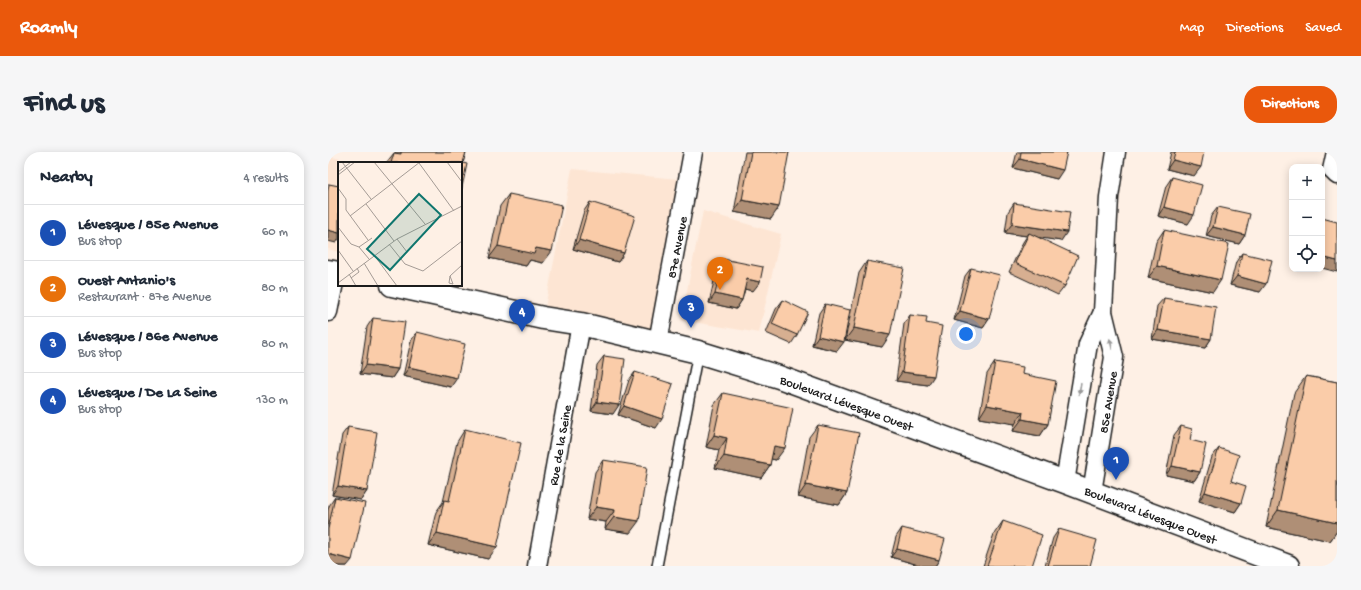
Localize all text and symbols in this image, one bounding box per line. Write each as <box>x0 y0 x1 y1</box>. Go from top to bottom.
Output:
text: Roamly <box>20 17 77 40</box>
text: Map <box>1180 20 1204 37</box>
text: Directions <box>1226 20 1283 37</box>
text: Saved <box>1305 20 1341 37</box>
button: Directions <box>1244 86 1337 123</box>
text: Find us <box>24 88 104 121</box>
inset map <box>338 162 462 286</box>
map controls <box>1289 164 1325 272</box>
button: + <box>1289 164 1325 200</box>
text: Nearby <box>40 168 93 188</box>
text: 4 results <box>244 171 288 186</box>
button: − <box>1289 200 1325 236</box>
street label: 87e Avenue <box>665 215 692 280</box>
text: Lévesque / 85e Avenue <box>78 216 218 234</box>
text: 1 <box>50 225 56 240</box>
text: 60 m <box>262 225 288 240</box>
text: Bus stop <box>78 234 122 249</box>
button: locate <box>1289 236 1325 272</box>
pin: 2 <box>707 257 733 290</box>
text: Ouest Antanio's <box>78 272 175 290</box>
text: 2 <box>50 281 56 296</box>
text: 80 m <box>261 281 288 296</box>
text: Restaurant · 87e Avenue <box>78 290 211 305</box>
pin: 3 <box>678 295 704 328</box>
pin: 4 <box>509 299 535 332</box>
your location <box>956 324 976 344</box>
text: Lévesque / 86e Avenue <box>78 328 218 346</box>
text: 3 <box>50 337 56 352</box>
text: 80 m <box>261 337 288 352</box>
one-way arrow <box>1108 337 1114 349</box>
text: Bus stop <box>78 346 122 361</box>
street label: 85e Avenue <box>1097 370 1122 435</box>
street label: Boulevard Lévesque Ouest <box>777 373 916 436</box>
one-way arrow <box>1077 382 1083 395</box>
text: Lévesque / De La Seine <box>78 384 217 402</box>
text: 4 <box>50 393 56 408</box>
text: 130 m <box>256 393 288 408</box>
text: Bus stop <box>78 402 122 417</box>
street label: Rue de la Seine <box>547 404 576 487</box>
pin: 1 <box>1103 447 1129 480</box>
street label: Boulevard Lévesque Ouest <box>1081 484 1220 549</box>

